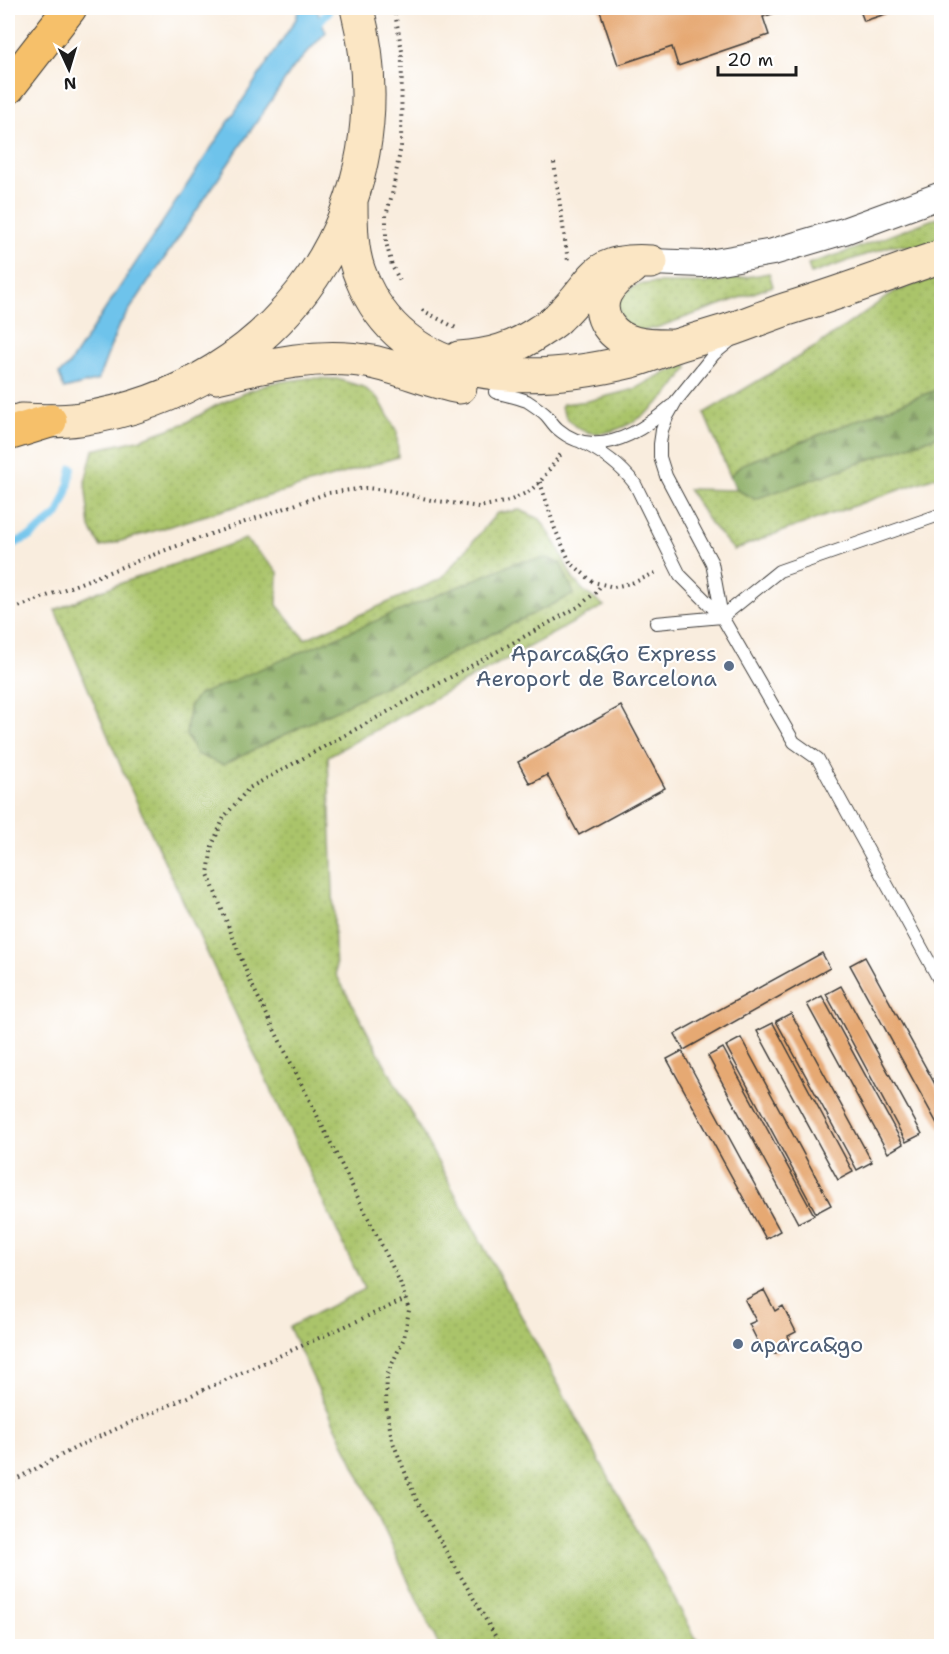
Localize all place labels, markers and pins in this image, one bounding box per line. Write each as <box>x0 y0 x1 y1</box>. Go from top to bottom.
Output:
place label: Aparca&Go Express Aeroport de Barcelona <box>475 639 717 693</box>
marker: Aparca&Go Express Aeroport de Barcelona <box>722 659 736 673</box>
place label: aparca&go <box>750 1330 863 1359</box>
marker: aparca&go <box>731 1337 745 1351</box>

